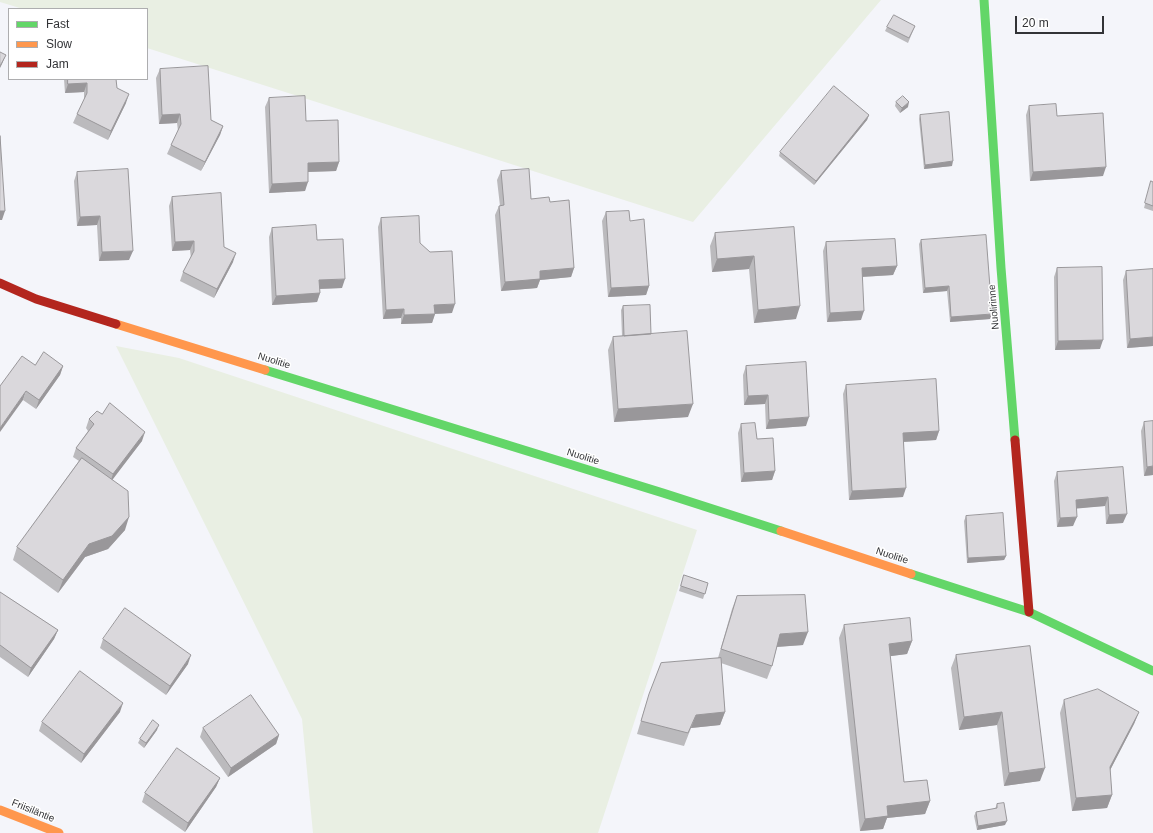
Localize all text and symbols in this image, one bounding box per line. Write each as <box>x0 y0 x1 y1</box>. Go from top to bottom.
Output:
legend <box>8 8 148 80</box>
scale bar <box>1017 8 1106 34</box>
text: 20 m <box>1022 16 1049 30</box>
text: Fast <box>46 17 69 31</box>
text: Slow <box>46 37 72 51</box>
text: Jam <box>46 57 69 71</box>
street label: Nuolirinne <box>986 284 1002 330</box>
street label: Nuolitie <box>256 350 292 372</box>
street label: Nuolitie <box>565 446 601 468</box>
street label: Nuolitie <box>874 545 910 567</box>
street label: Friisiläntie <box>10 797 56 825</box>

